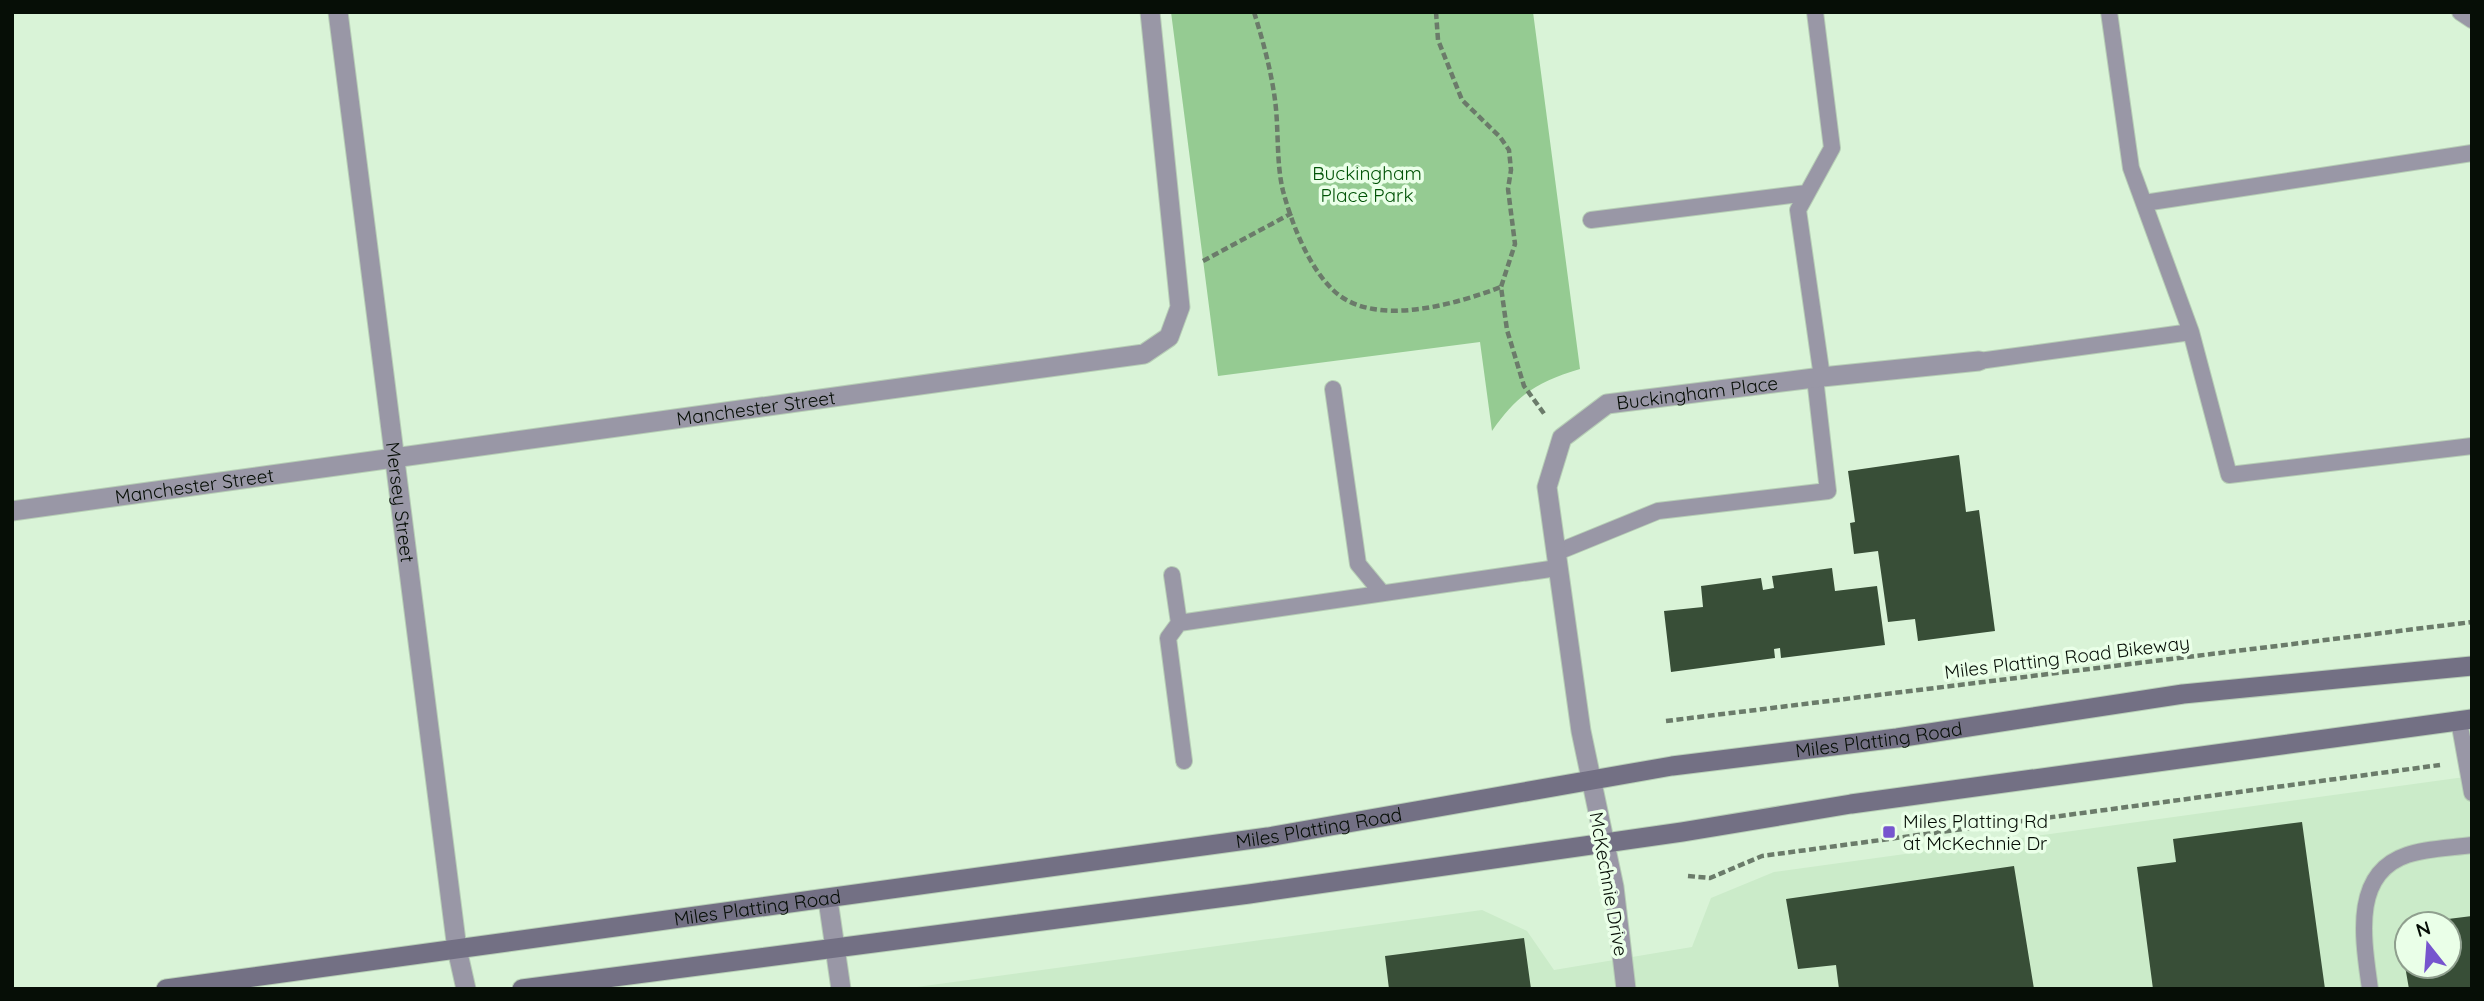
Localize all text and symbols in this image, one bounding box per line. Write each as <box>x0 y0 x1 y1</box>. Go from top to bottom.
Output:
park label: Buckingham Place Park <box>1312 161 1422 207</box>
street label: Buckingham Place <box>1615 371 1779 415</box>
street label: Manchester Street <box>675 385 837 431</box>
street label: Mersey Street <box>381 440 420 564</box>
street label: Manchester Street <box>113 463 275 509</box>
street label: Miles Platting Road Bikeway <box>1943 630 2191 684</box>
street label: Miles Platting Road <box>1794 716 1964 763</box>
street label: Miles Platting Road <box>1234 802 1404 853</box>
place label: Miles Platting Rd at McKechnie Dr <box>1903 809 2048 855</box>
street label: McKechnie Drive <box>1585 810 1633 958</box>
marker: Miles Platting Rd at McKechnie Dr <box>1881 824 1897 840</box>
street label: Miles Platting Road <box>672 884 842 931</box>
north arrow <box>2393 910 2463 980</box>
text: N <box>2413 915 2433 942</box>

